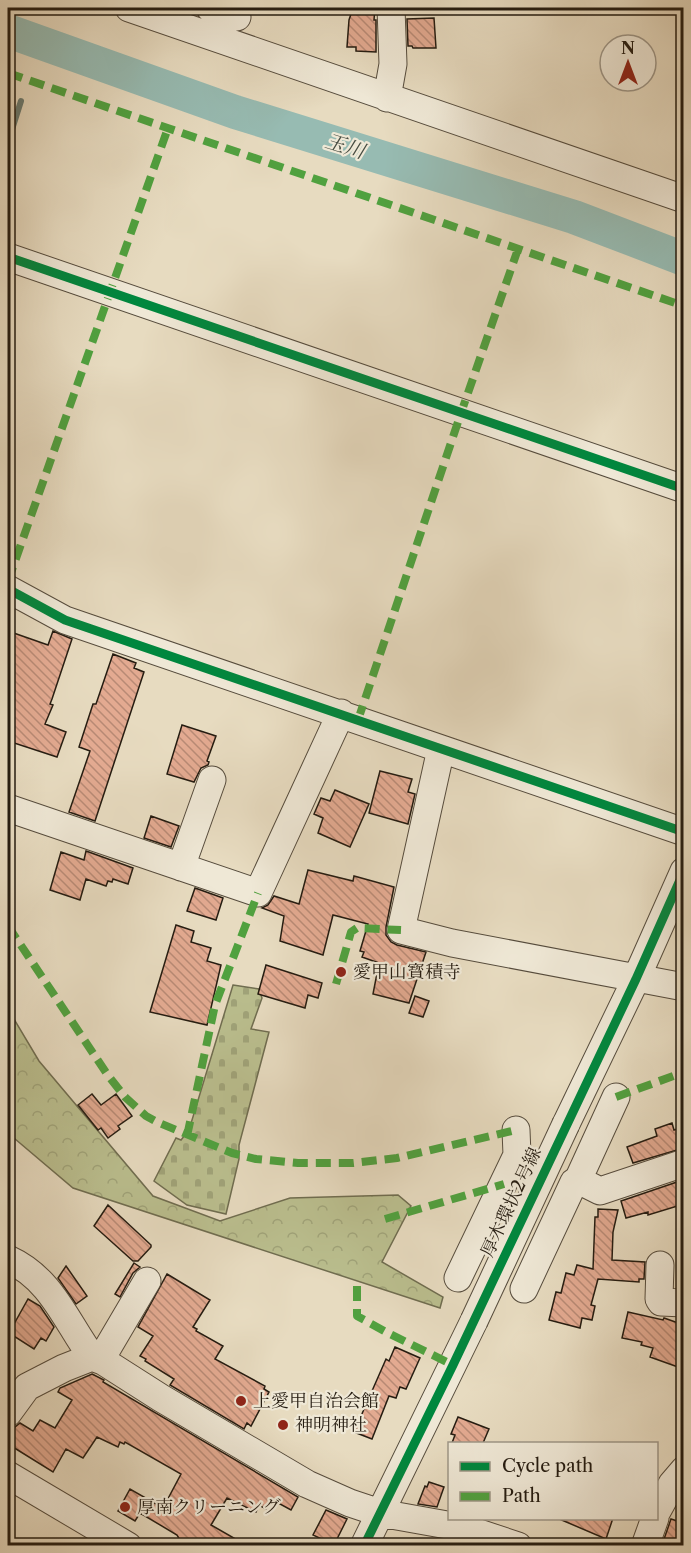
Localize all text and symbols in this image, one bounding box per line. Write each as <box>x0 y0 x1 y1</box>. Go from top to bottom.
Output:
north arrow <box>598 33 658 93</box>
text: N <box>621 38 635 58</box>
water label: 玉川 <box>322 129 370 164</box>
place label: 愛甲山寳積寺 <box>353 961 461 983</box>
marker: 愛甲山寳積寺 <box>334 965 348 979</box>
street label: 厚木環状2号線 <box>476 1144 546 1260</box>
place label: 上愛甲自治会館 <box>253 1390 379 1412</box>
marker: 上愛甲自治会館 <box>234 1394 248 1408</box>
place label: 神明神社 <box>295 1414 367 1436</box>
marker: 神明神社 <box>276 1418 290 1432</box>
legend <box>448 1442 658 1520</box>
text: Cycle path <box>502 1455 593 1477</box>
text: Path <box>502 1485 541 1507</box>
place label: 厚南クリーニング <box>137 1496 281 1518</box>
marker: 厚南クリーニング <box>118 1500 132 1514</box>

